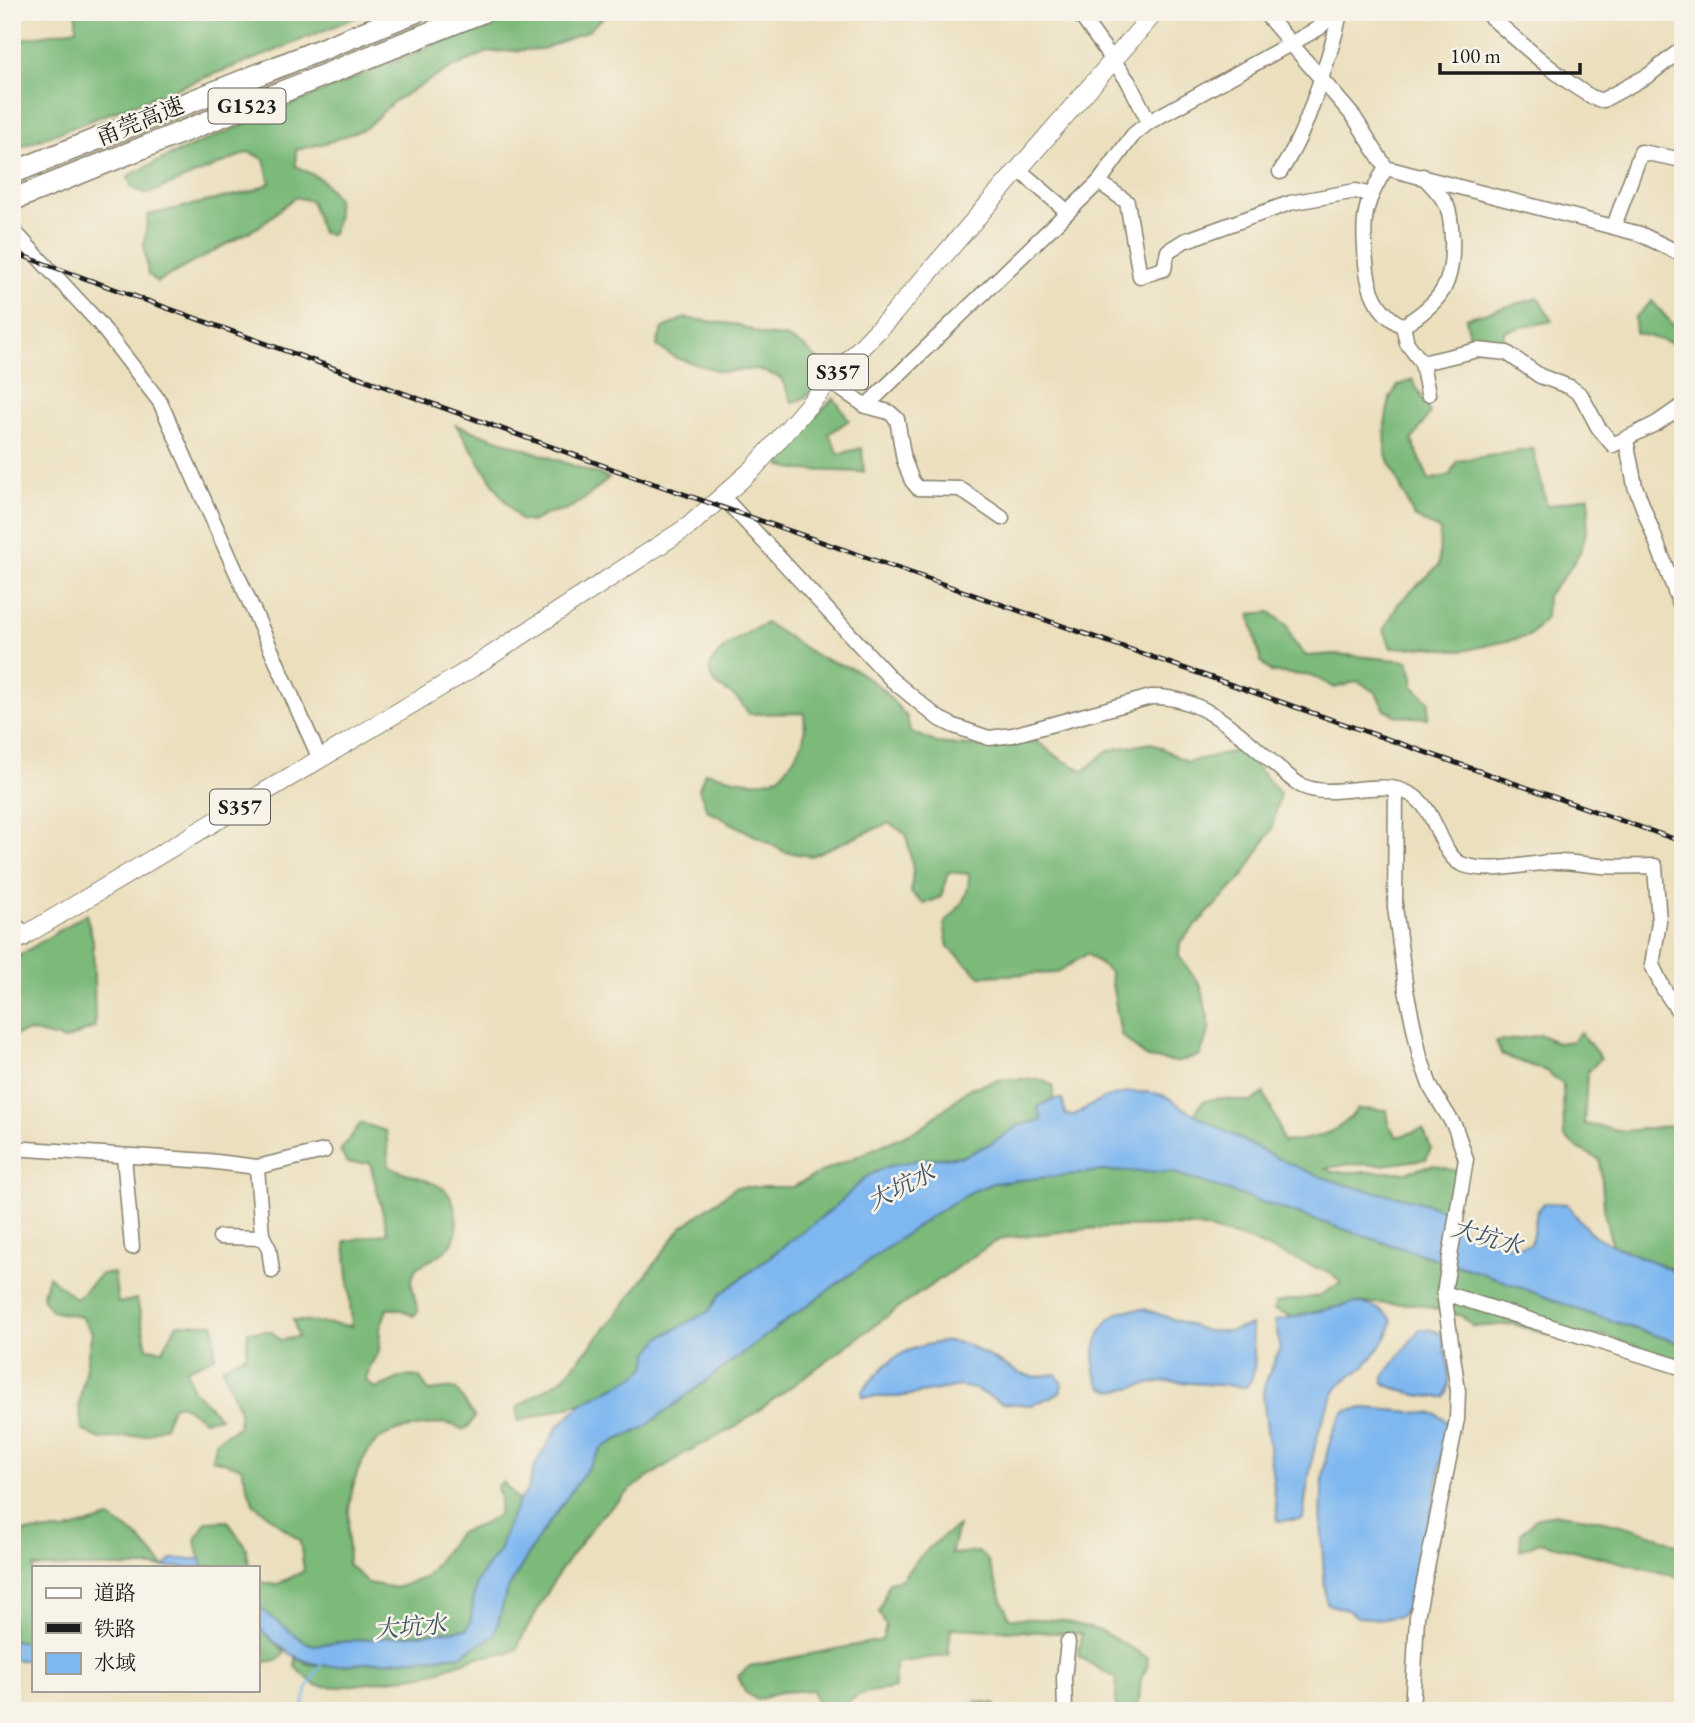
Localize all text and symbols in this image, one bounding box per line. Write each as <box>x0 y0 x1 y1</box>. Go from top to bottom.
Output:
scale bar <box>1440 32 1580 76</box>
text: 100 m <box>1450 42 1501 69</box>
road number: G1523 <box>208 88 286 124</box>
street label: 甬莞高速 <box>92 90 188 152</box>
road number: S357 <box>808 354 868 390</box>
road number: S357 <box>210 790 270 824</box>
water label: 大坑水 <box>862 1155 942 1217</box>
water label: 大坑水 <box>1448 1212 1528 1262</box>
legend <box>32 1566 259 1692</box>
text: 道路 <box>94 1579 136 1606</box>
water label: 大坑水 <box>373 1608 449 1645</box>
text: 铁路 <box>94 1615 136 1642</box>
text: 水域 <box>94 1649 136 1676</box>

